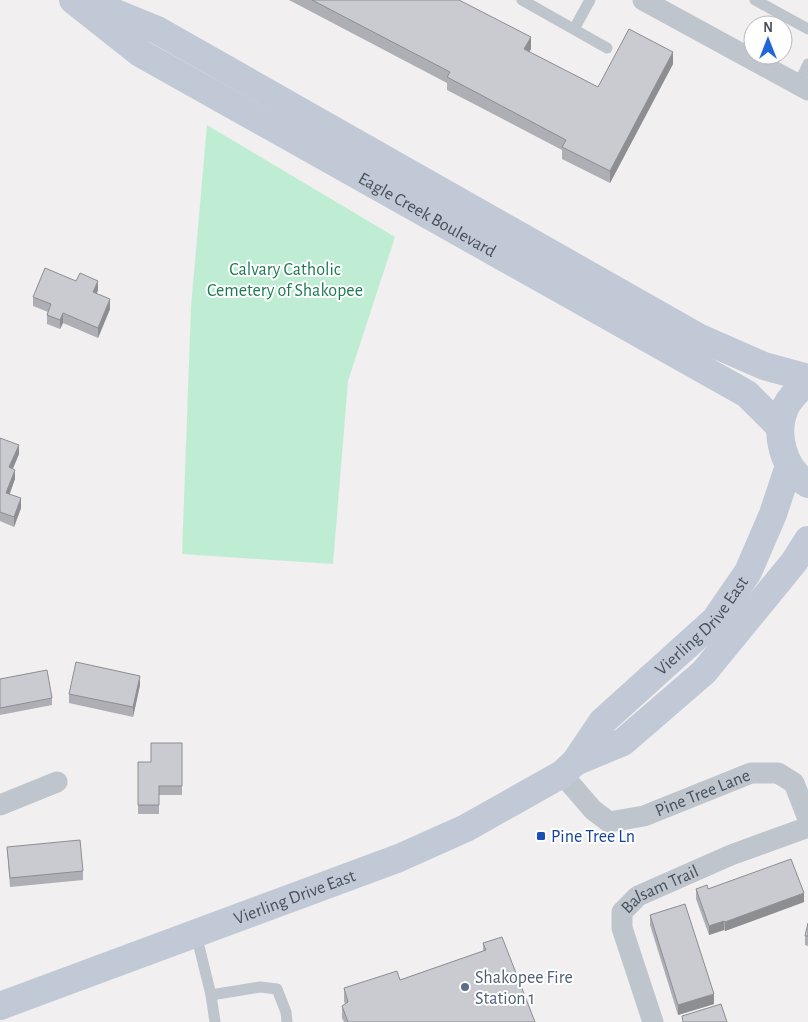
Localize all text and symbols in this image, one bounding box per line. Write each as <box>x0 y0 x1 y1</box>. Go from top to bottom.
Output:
north arrow <box>743 15 793 65</box>
text: N <box>763 21 773 35</box>
street label: Eagle Creek Boulevard <box>355 170 499 261</box>
park label: Calvary Catholic Cemetery of Shakopee <box>207 261 363 300</box>
street label: Vierling Drive East <box>652 573 752 679</box>
street label: Pine Tree Lane <box>653 766 753 821</box>
place label: Pine Tree Ln <box>551 828 635 846</box>
marker: Pine Tree Ln <box>535 830 547 842</box>
street label: Balsam Trail <box>618 862 701 917</box>
street label: Vierling Drive East <box>232 867 358 928</box>
place label: Shakopee Fire Station 1 <box>475 969 573 1008</box>
marker: Shakopee Fire Station 1 <box>459 981 471 993</box>

